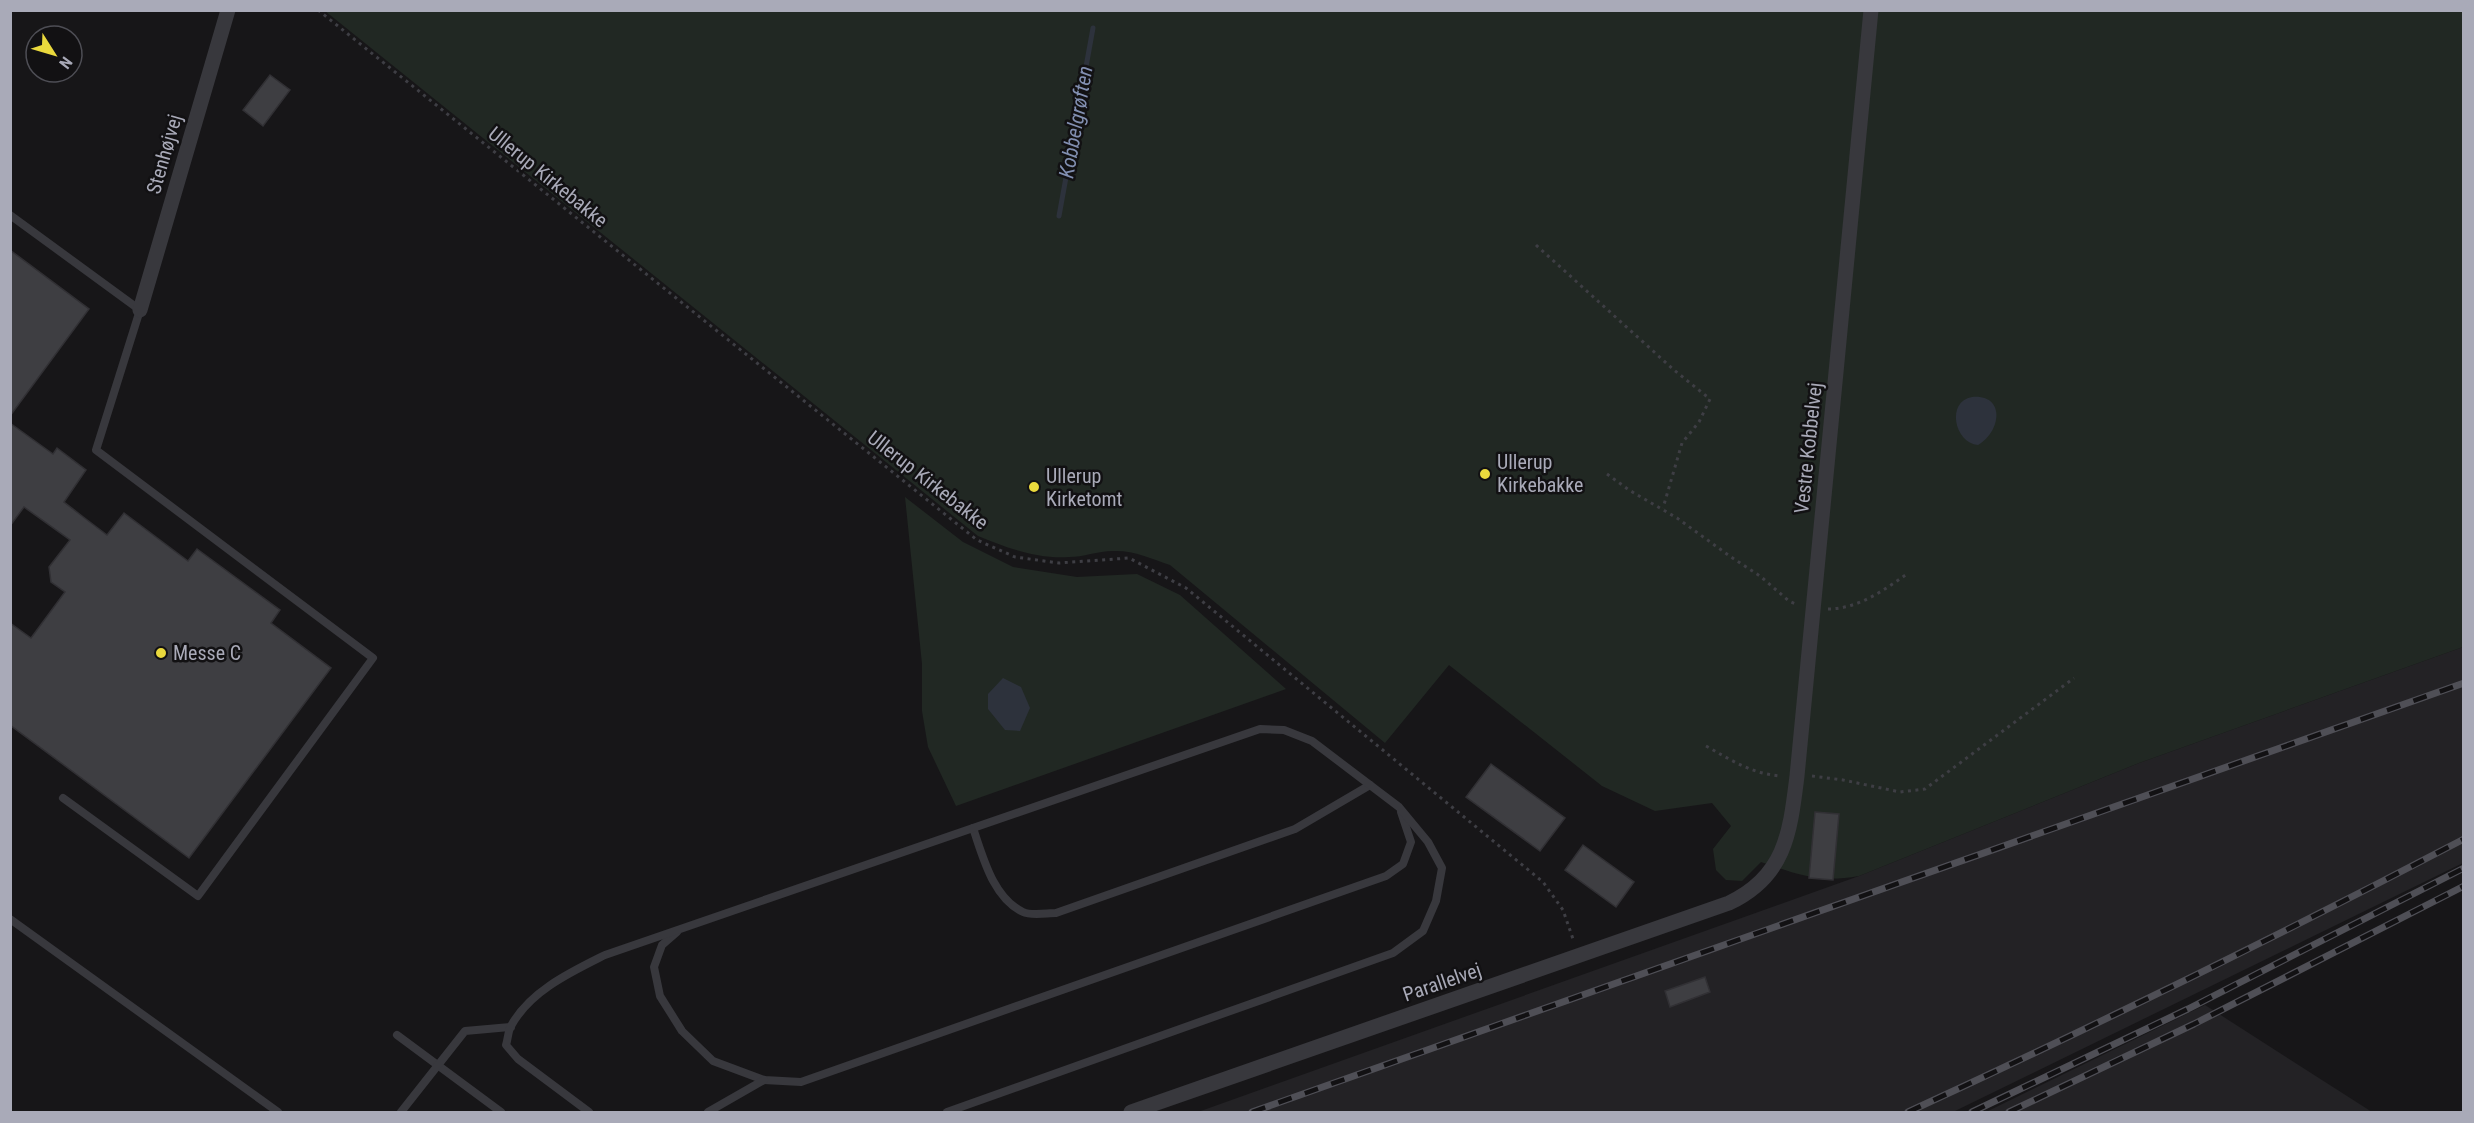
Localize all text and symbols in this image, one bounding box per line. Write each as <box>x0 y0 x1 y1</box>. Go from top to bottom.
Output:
north arrow <box>24 24 84 84</box>
text: N <box>55 53 76 72</box>
water label: Kobbelgrøften <box>1054 64 1098 180</box>
street label: Stenhøjvej <box>141 111 187 197</box>
street label: Ullerup Kirkebakke <box>484 122 612 232</box>
street label: Vestre Kobbelvej <box>1789 381 1827 515</box>
street label: Ullerup Kirkebakke <box>863 425 993 535</box>
place label: Ullerup Kirkebakke <box>1497 450 1583 497</box>
place label: Ullerup Kirketomt <box>1046 464 1123 511</box>
marker: Ullerup Kirkebakke <box>1478 467 1492 481</box>
marker: Ullerup Kirketomt <box>1027 480 1041 494</box>
place label: Messe C <box>173 641 241 665</box>
marker: Messe C <box>154 646 168 660</box>
street label: Parallelvej <box>1400 957 1484 1007</box>

